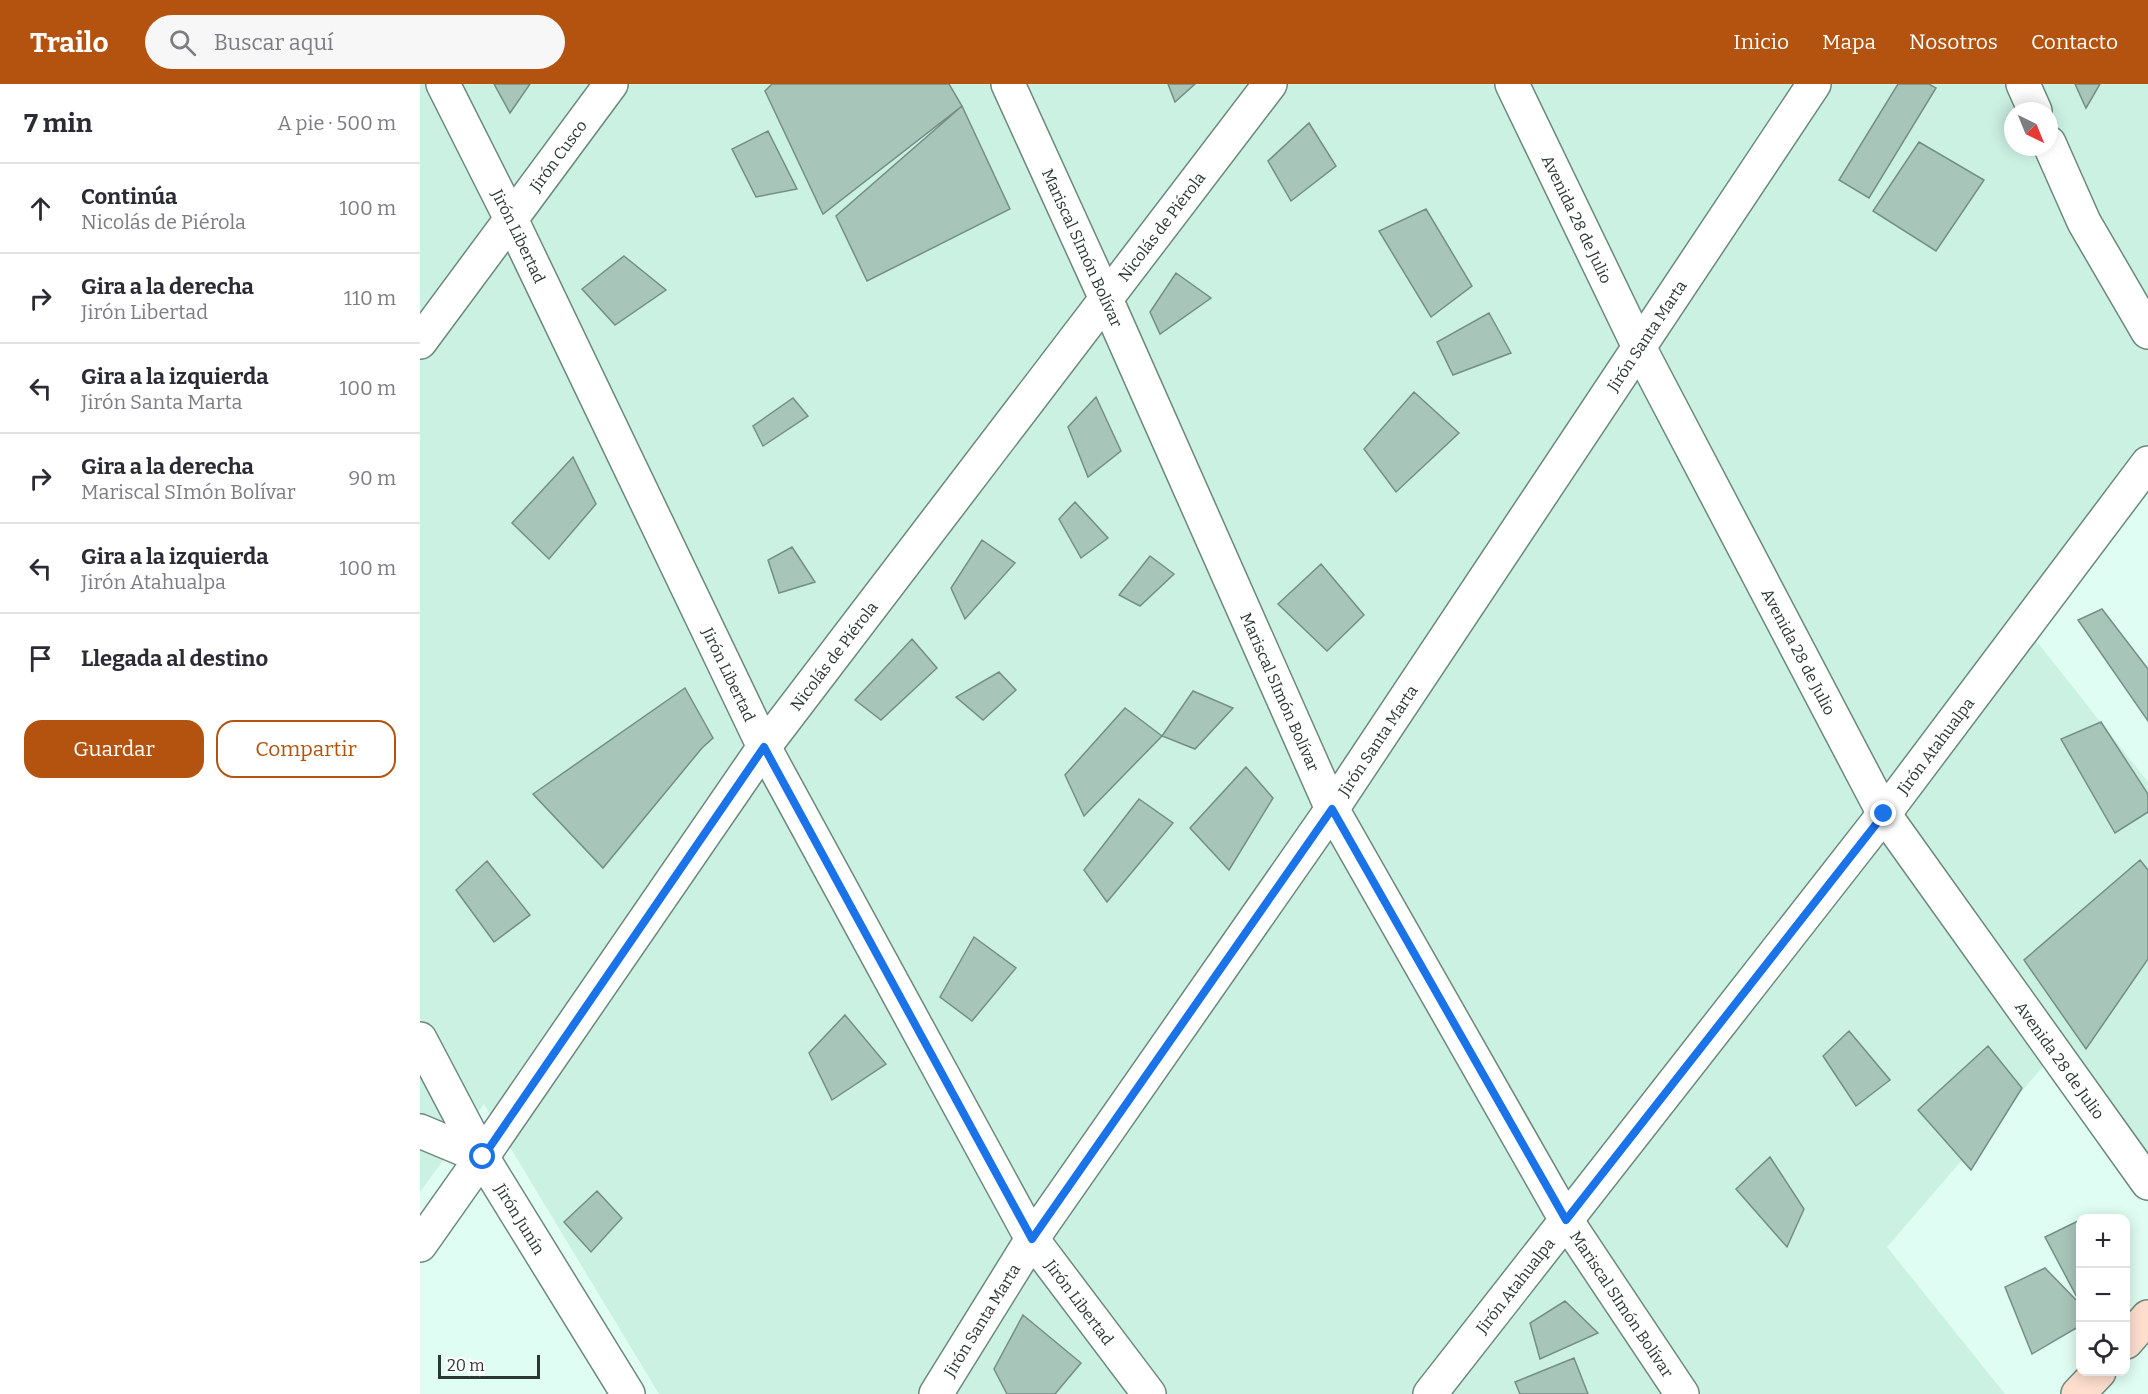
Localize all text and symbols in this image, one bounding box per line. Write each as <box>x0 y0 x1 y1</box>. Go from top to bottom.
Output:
search box <box>145 15 565 69</box>
text: Trailo <box>30 26 109 59</box>
icon: search <box>166 26 199 59</box>
text: Buscar aquí <box>214 29 334 56</box>
text: Inicio <box>1733 29 1789 55</box>
text: Mapa <box>1822 29 1876 55</box>
text: Nosotros <box>1909 29 1998 55</box>
text: Contacto <box>2031 29 2118 55</box>
north arrow <box>2004 102 2058 156</box>
text: 7 min <box>24 108 92 139</box>
text: A pie · 500 m <box>277 111 396 135</box>
street label: Jirón Cusco <box>525 116 591 196</box>
street label: Avenida 28 de Julio <box>1538 152 1616 287</box>
street label: Mariscal SImón Bolívar <box>1038 166 1126 330</box>
street label: Nicolás de Piérola <box>1114 168 1209 285</box>
text: Continúa <box>81 183 177 210</box>
street label: Jirón Libertad <box>487 185 549 287</box>
icon: ahead <box>24 192 57 225</box>
text: 100 m <box>339 196 396 220</box>
text: Nicolás de Piérola <box>81 210 246 234</box>
text: Gira a la derecha <box>81 273 254 300</box>
street label: Jirón Santa Marta <box>1603 277 1691 396</box>
icon: right <box>24 282 57 315</box>
text: 110 m <box>344 286 396 310</box>
text: Jirón Libertad <box>81 300 208 324</box>
text: Gira a la izquierda <box>81 363 269 390</box>
icon: left <box>24 372 57 405</box>
text: 100 m <box>339 376 396 400</box>
text: Jirón Santa Marta <box>81 390 242 414</box>
text: Gira a la derecha <box>81 453 254 480</box>
icon: right <box>24 462 57 495</box>
text: 90 m <box>348 466 396 490</box>
text: Mariscal SImón Bolívar <box>81 480 296 504</box>
text: Gira a la izquierda <box>81 543 269 570</box>
icon: left <box>24 552 57 585</box>
text: 100 m <box>339 556 396 580</box>
text: Jirón Atahualpa <box>81 570 226 594</box>
street label: Avenida 28 de Julio <box>1757 585 1839 718</box>
street label: Nicolás de Piérola <box>786 598 882 714</box>
street label: Mariscal SImón Bolívar <box>1236 610 1323 774</box>
street label: Jirón Libertad <box>698 624 759 725</box>
icon: arrive <box>24 642 57 675</box>
text: Llegada al destino <box>81 645 268 672</box>
street label: Jirón Santa Marta <box>1334 681 1422 801</box>
street label: Jirón Atahualpa <box>1893 694 1978 799</box>
button: Guardar <box>24 720 204 778</box>
button: Compartir <box>216 720 396 778</box>
route end <box>1870 800 1896 826</box>
street label: Avenida 28 de Julio <box>2011 998 2108 1123</box>
route start <box>469 1143 495 1169</box>
street label: Jirón Junín <box>490 1180 549 1258</box>
map controls <box>2076 1214 2130 1376</box>
button: + <box>2076 1214 2130 1268</box>
street label: Mariscal SImón Bolívar <box>1566 1228 1677 1381</box>
street label: Jirón Atahualpa <box>1472 1234 1559 1338</box>
street label: Jirón Libertad <box>1040 1255 1118 1349</box>
street label: Jirón Santa Marta <box>940 1260 1024 1381</box>
button: − <box>2076 1268 2130 1322</box>
button: locate <box>2076 1322 2130 1376</box>
scale bar <box>438 1352 540 1380</box>
text: 20 m <box>447 1356 484 1375</box>

